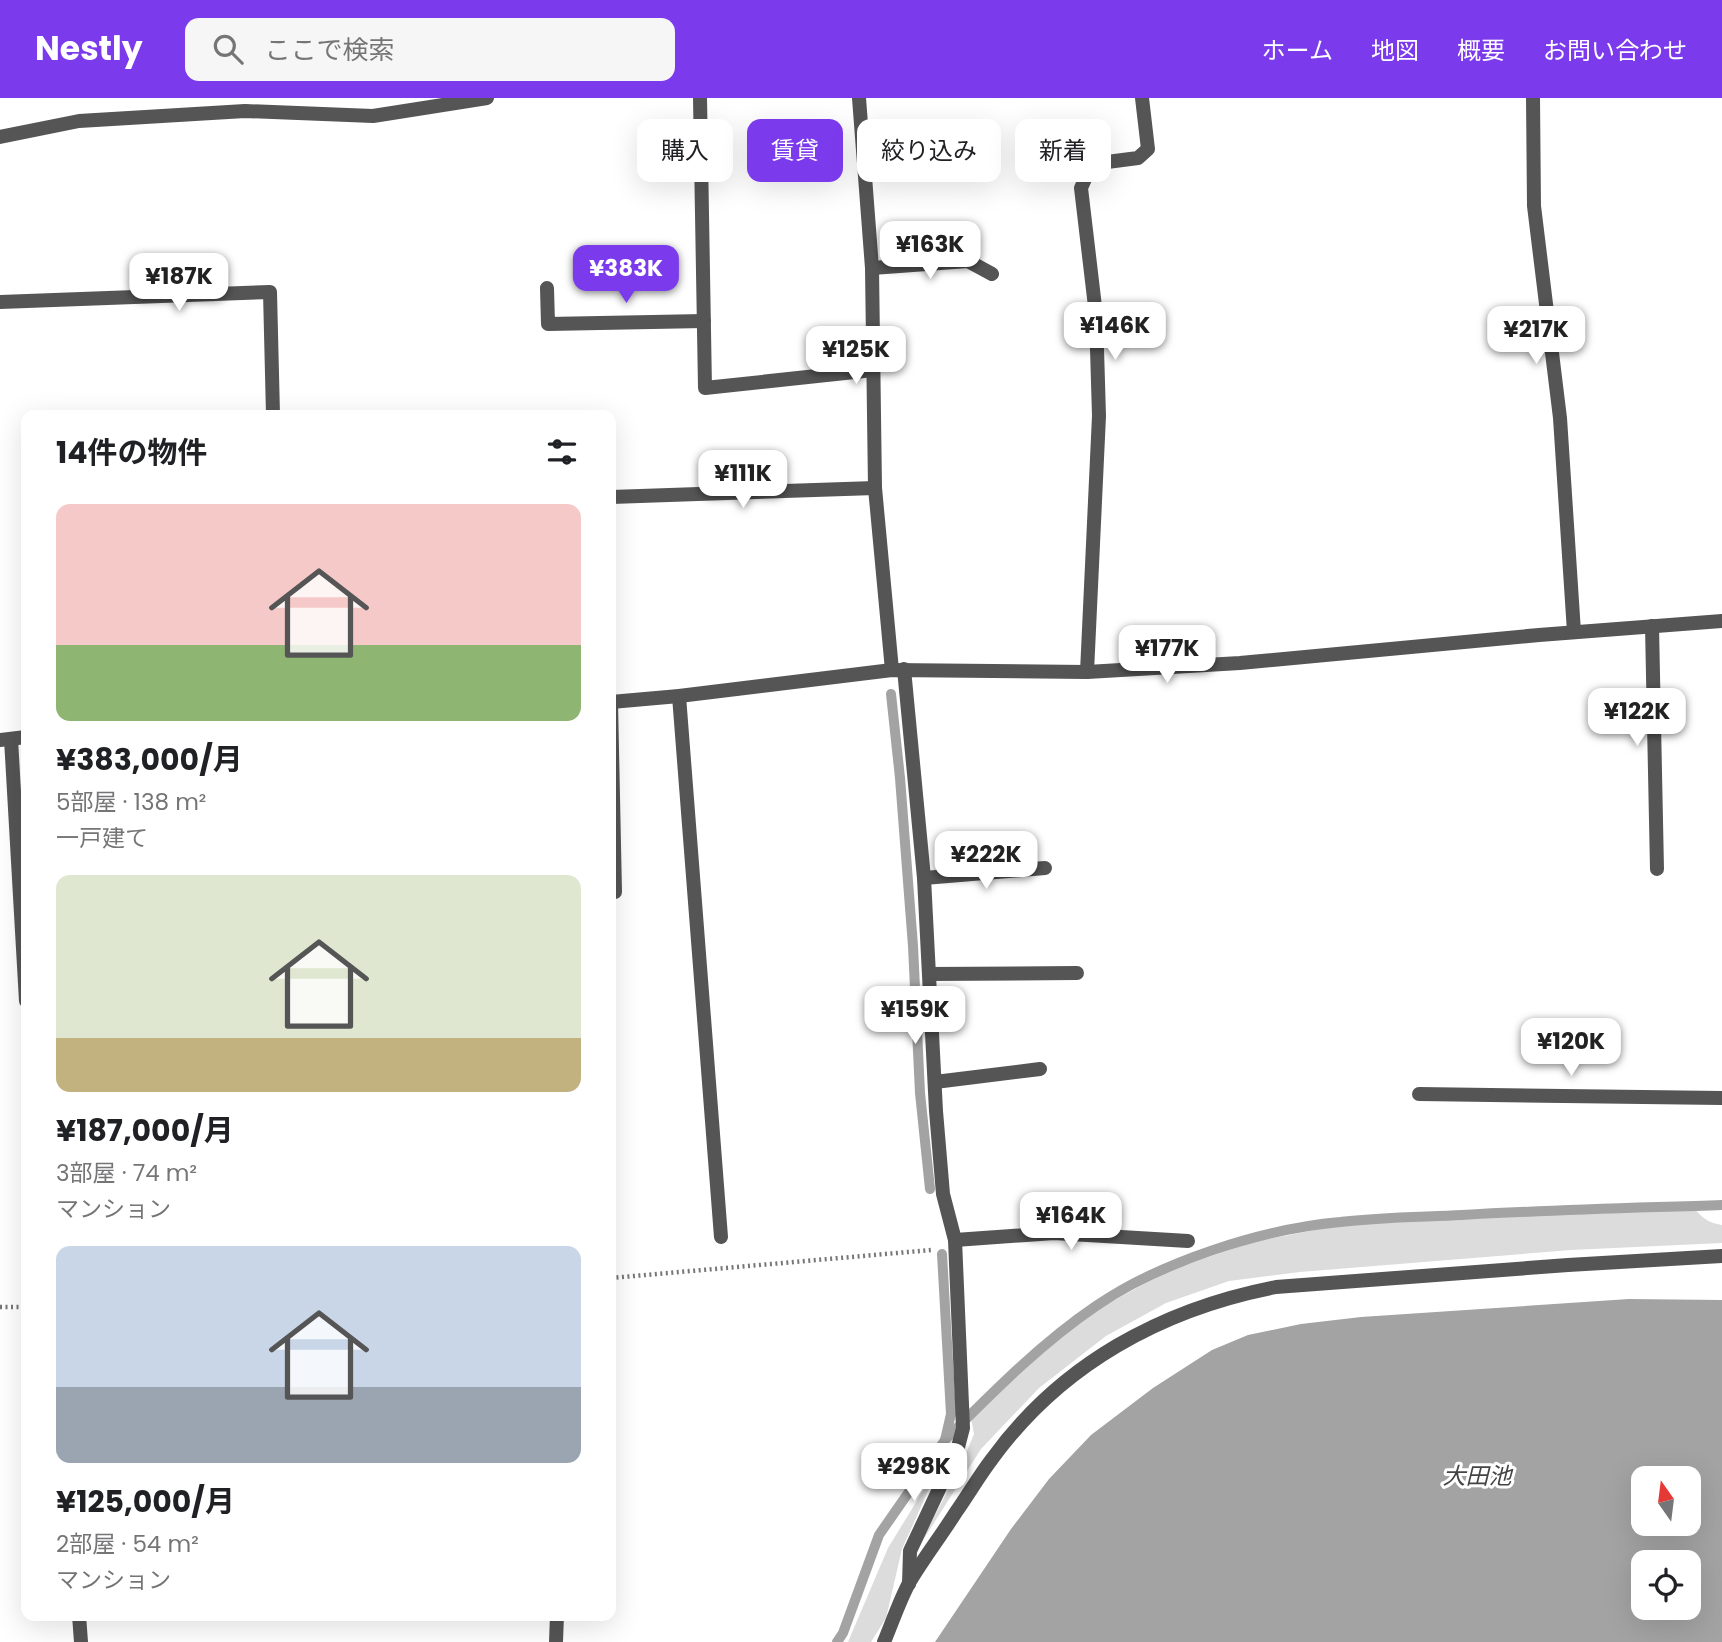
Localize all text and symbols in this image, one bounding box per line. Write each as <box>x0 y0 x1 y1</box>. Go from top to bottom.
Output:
search box <box>185 18 675 81</box>
text: Nestly <box>35 25 143 72</box>
icon: search <box>209 30 247 68</box>
text: ここで検索 <box>265 32 395 68</box>
text: ホーム <box>1262 34 1333 67</box>
text: 地図 <box>1371 34 1419 67</box>
text: 概要 <box>1457 34 1505 67</box>
text: お問い合わせ <box>1543 34 1687 67</box>
chip: 購入 <box>637 119 733 182</box>
chip: 賃貸 <box>747 119 843 182</box>
chip: 絞り込み <box>857 119 1001 182</box>
chip: 新着 <box>1015 119 1111 182</box>
pin: ¥163K <box>881 222 979 281</box>
text: ¥163K <box>896 228 964 260</box>
pin: ¥383K <box>577 246 675 305</box>
text: ¥383K <box>589 252 663 284</box>
pin: ¥187K <box>130 254 228 313</box>
text: ¥187K <box>145 260 213 292</box>
pin: ¥146K <box>1066 302 1164 362</box>
pin: ¥217K <box>1487 306 1585 366</box>
text: ¥146K <box>1080 309 1150 341</box>
text: ¥217K <box>1503 313 1569 345</box>
pin: ¥125K <box>807 327 905 386</box>
text: ¥125K <box>822 333 890 365</box>
text: 14件の物件 <box>56 431 208 474</box>
icon: filters <box>543 433 581 471</box>
pin: ¥111K <box>694 450 792 510</box>
text: ¥111K <box>714 457 772 489</box>
icon: home <box>256 550 382 676</box>
pin: ¥177K <box>1118 626 1216 685</box>
text: ¥177K <box>1135 632 1199 664</box>
pin: ¥122K <box>1588 688 1686 748</box>
text: ¥122K <box>1604 695 1670 727</box>
text: ¥383,000/月 <box>56 738 243 781</box>
text: 5部屋 · 138 m² <box>56 786 206 818</box>
text: 一戸建て <box>56 822 148 854</box>
pin: ¥222K <box>937 832 1035 891</box>
text: ¥222K <box>951 838 1021 870</box>
icon: home <box>256 921 382 1047</box>
pin: ¥159K <box>866 986 964 1046</box>
text: ¥159K <box>880 993 950 1025</box>
pin: ¥120K <box>1522 1018 1620 1078</box>
text: ¥120K <box>1537 1025 1605 1057</box>
text: ¥187,000/月 <box>56 1109 234 1152</box>
text: 3部屋 · 74 m² <box>56 1157 197 1189</box>
pin: ¥164K <box>1022 1192 1120 1252</box>
text: マンション <box>56 1193 171 1225</box>
text: ¥164K <box>1036 1199 1106 1231</box>
icon: home <box>256 1292 382 1418</box>
pin: ¥298K <box>865 1444 963 1503</box>
text: ¥298K <box>877 1450 951 1482</box>
water label: 大田池 <box>1443 1460 1514 1492</box>
north arrow <box>1631 1466 1701 1536</box>
map controls <box>1631 1466 1701 1620</box>
text: ¥125,000/月 <box>56 1480 235 1523</box>
text: 2部屋 · 54 m² <box>56 1528 199 1560</box>
button: locate <box>1631 1550 1701 1620</box>
text: マンション <box>56 1564 171 1596</box>

